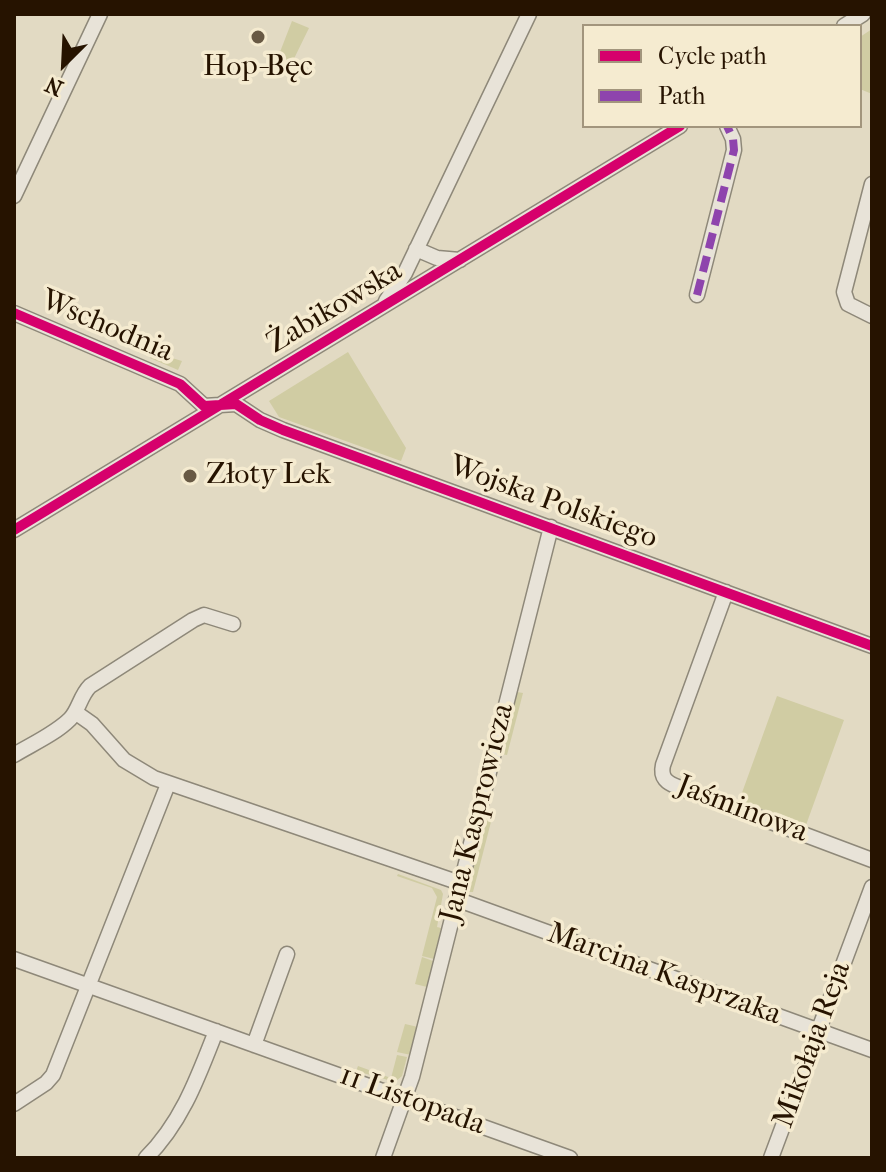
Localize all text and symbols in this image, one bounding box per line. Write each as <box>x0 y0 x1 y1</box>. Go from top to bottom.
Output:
north arrow <box>24 24 104 104</box>
legend <box>582 24 862 128</box>
marker: Hop-Bęc <box>249 28 267 46</box>
text: Cycle path <box>658 42 767 70</box>
place label: Hop-Bęc <box>203 50 313 86</box>
text: N <box>41 71 67 101</box>
text: Path <box>658 82 705 110</box>
street label: Żabikowska <box>261 254 409 362</box>
street label: Wschodnia <box>35 283 179 371</box>
street label: Wojska Polskiego <box>444 449 662 557</box>
place label: Złoty Lek <box>206 458 331 494</box>
marker: Złoty Lek <box>181 467 199 485</box>
street label: Jana Kasprowicza <box>433 700 523 926</box>
street label: Jaśminowa <box>672 769 812 851</box>
street label: Marcina Kasprzaka <box>542 916 786 1034</box>
street label: Mikołaja Reja <box>766 957 860 1133</box>
street label: 11 Listopada <box>334 1058 490 1144</box>

